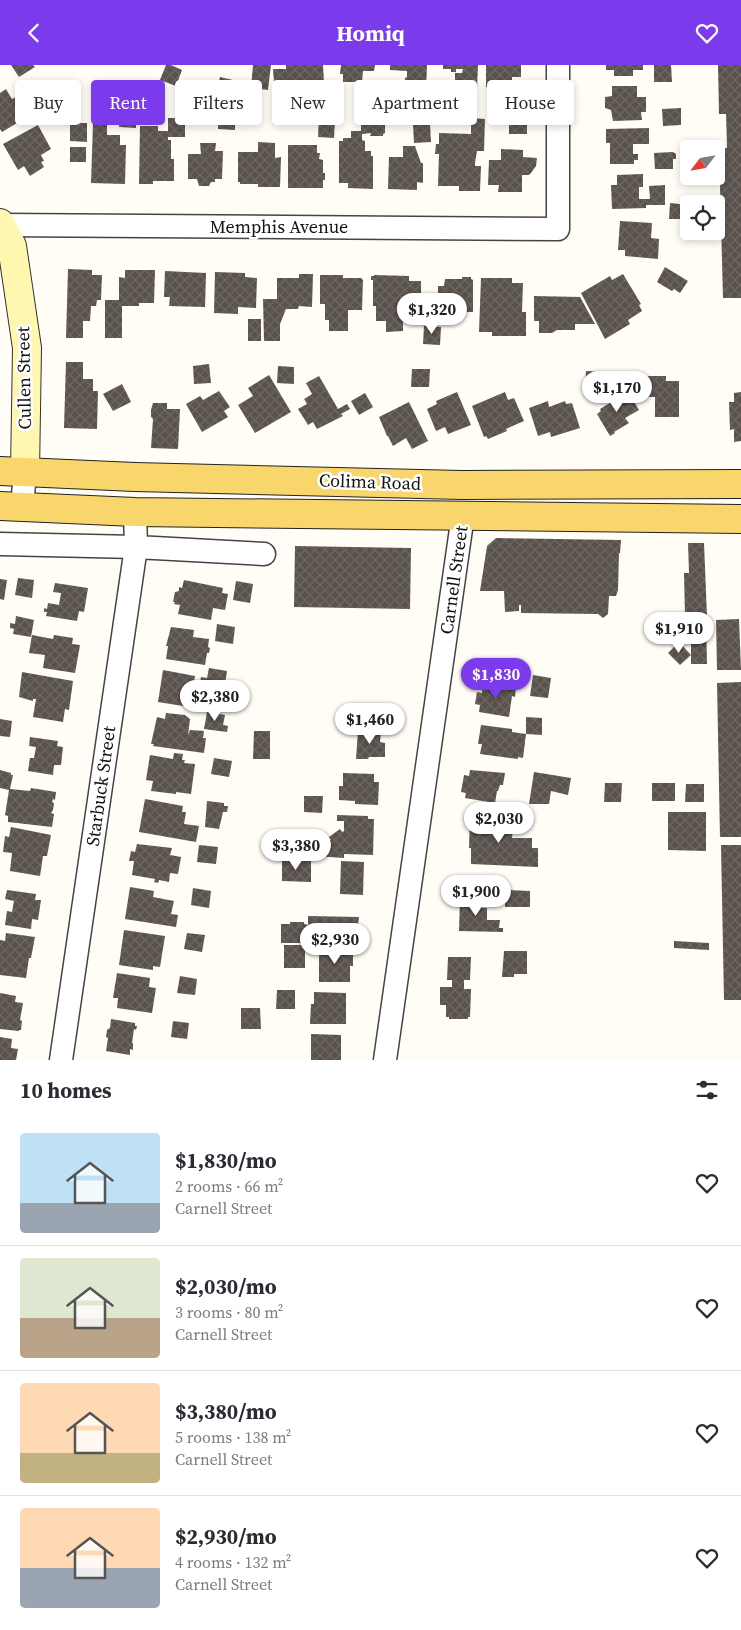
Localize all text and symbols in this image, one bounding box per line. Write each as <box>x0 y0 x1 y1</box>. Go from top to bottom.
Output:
text: Homiq <box>336 18 405 48</box>
icon: back <box>20 19 48 47</box>
icon: heart <box>693 19 721 47</box>
chip: Buy <box>15 80 81 125</box>
chip: Rent <box>91 80 165 125</box>
chip: Filters <box>175 80 262 125</box>
chip: New <box>272 80 344 125</box>
chip: Apartment <box>354 80 477 125</box>
chip: House <box>487 80 574 125</box>
north arrow <box>680 140 725 185</box>
map controls <box>680 140 725 240</box>
button: locate <box>680 195 725 240</box>
street label: Memphis Avenue <box>210 214 348 239</box>
pin: $1,320 <box>391 293 473 335</box>
text: $1,320 <box>408 298 456 320</box>
street label: Cullen Street <box>10 326 37 430</box>
pin: $1,170 <box>576 371 658 413</box>
text: $1,170 <box>593 376 641 398</box>
street label: Colima Road <box>319 467 422 496</box>
street label: Carnell Street <box>434 524 474 636</box>
pin: $1,910 <box>638 611 720 654</box>
text: $1,910 <box>655 617 703 639</box>
pin: $1,830 <box>455 657 537 700</box>
text: $1,830 <box>472 663 520 685</box>
pin: $2,380 <box>174 679 256 722</box>
text: $2,380 <box>191 685 239 707</box>
pin: $1,460 <box>329 703 411 745</box>
text: $1,460 <box>346 708 394 730</box>
street label: Starbuck Street <box>80 724 121 848</box>
pin: $2,030 <box>458 801 540 844</box>
text: $2,030 <box>475 807 523 829</box>
pin: $3,380 <box>255 829 337 871</box>
text: $3,380 <box>272 834 320 856</box>
pin: $1,900 <box>435 875 517 917</box>
text: $1,900 <box>452 880 500 902</box>
pin: $2,930 <box>294 923 376 965</box>
text: $2,930 <box>311 928 359 950</box>
text: 10 homes <box>20 1076 112 1105</box>
icon: filters <box>693 1076 721 1104</box>
text: $1,830/mo <box>175 1146 277 1175</box>
icon: home <box>60 1153 120 1213</box>
icon: heart <box>693 1169 721 1197</box>
text: 2 rooms · 66 m² <box>175 1175 283 1197</box>
text: Carnell Street <box>175 1197 272 1219</box>
text: $2,030/mo <box>175 1272 277 1301</box>
icon: home <box>60 1278 120 1338</box>
icon: heart <box>693 1294 721 1322</box>
text: 3 rooms · 80 m² <box>175 1301 283 1323</box>
text: Carnell Street <box>175 1323 272 1345</box>
text: $3,380/mo <box>175 1397 277 1426</box>
icon: home <box>60 1403 120 1463</box>
icon: heart <box>693 1419 721 1447</box>
text: 5 rooms · 138 m² <box>175 1426 291 1448</box>
text: Carnell Street <box>175 1448 272 1470</box>
text: $2,930/mo <box>175 1522 277 1551</box>
icon: home <box>60 1528 120 1588</box>
icon: heart <box>693 1544 721 1572</box>
text: 4 rooms · 132 m² <box>175 1551 291 1573</box>
text: Carnell Street <box>175 1573 272 1595</box>

